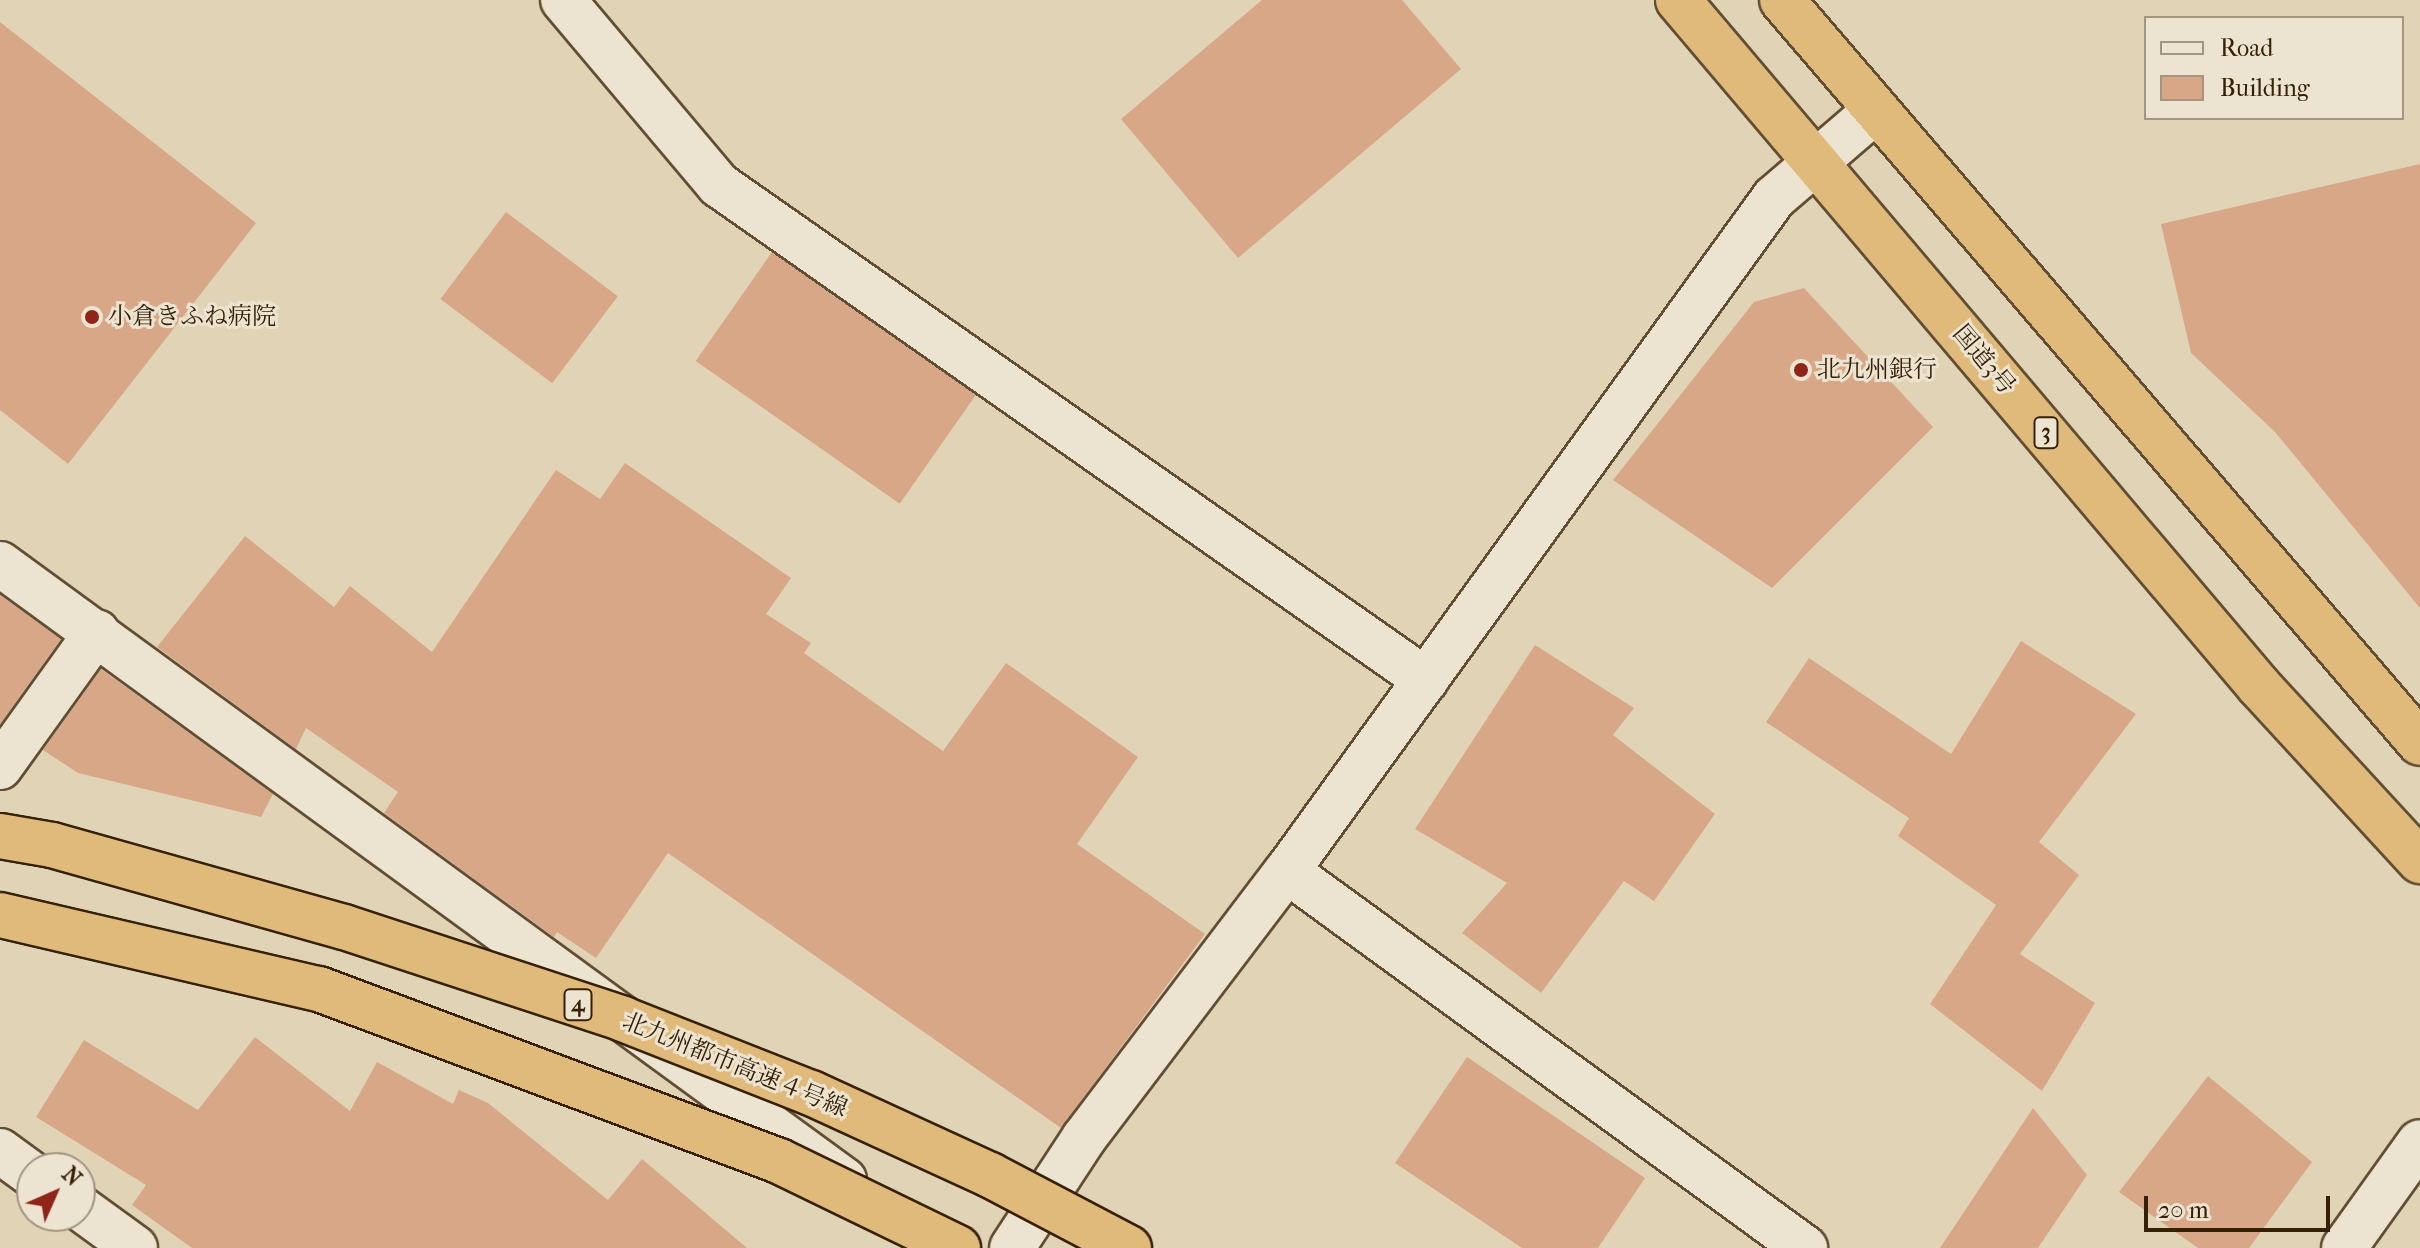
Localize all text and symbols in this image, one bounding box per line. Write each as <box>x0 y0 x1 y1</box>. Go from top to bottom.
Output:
legend <box>2144 16 2404 120</box>
text: Road <box>2220 34 2273 62</box>
text: Building <box>2220 74 2310 102</box>
place label: 小倉きふね病院 <box>108 303 276 331</box>
marker: 小倉きふね病院 <box>83 308 101 326</box>
street label: 国道3号 <box>1947 319 2021 401</box>
place label: 北九州銀行 <box>1817 356 1937 384</box>
marker: 北九州銀行 <box>1792 361 1810 379</box>
road number: 3 <box>2032 415 2060 451</box>
road number: 4 <box>562 987 594 1023</box>
street label: 北九州都市高速４号線 <box>618 1007 852 1123</box>
north arrow <box>16 1152 96 1232</box>
text: N <box>56 1161 87 1192</box>
scale bar <box>2148 1180 2334 1230</box>
text: 20 m <box>2158 1196 2209 1224</box>

